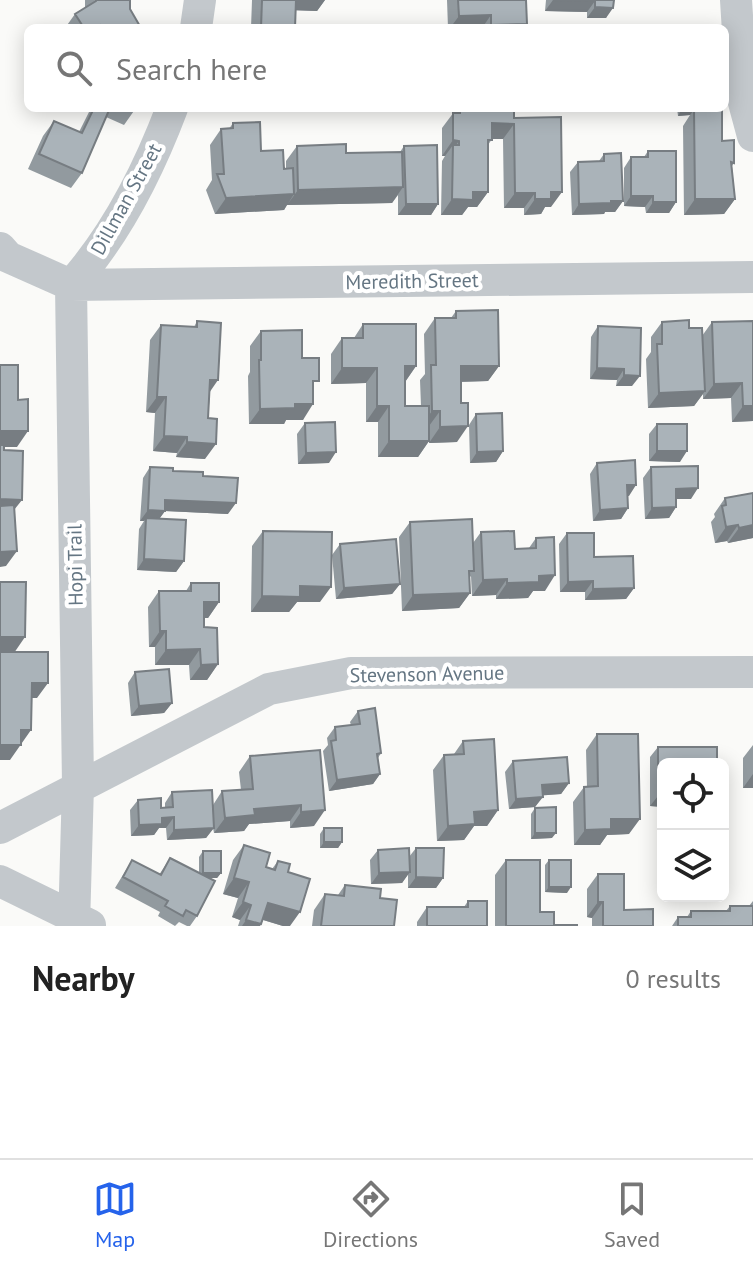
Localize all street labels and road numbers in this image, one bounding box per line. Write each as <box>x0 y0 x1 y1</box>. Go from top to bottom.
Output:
street label: Dillman Street <box>85 138 167 259</box>
street label: Meredith Street <box>345 267 479 295</box>
street label: Hopi Trail <box>61 524 89 606</box>
street label: Stevenson Avenue <box>349 660 505 688</box>

